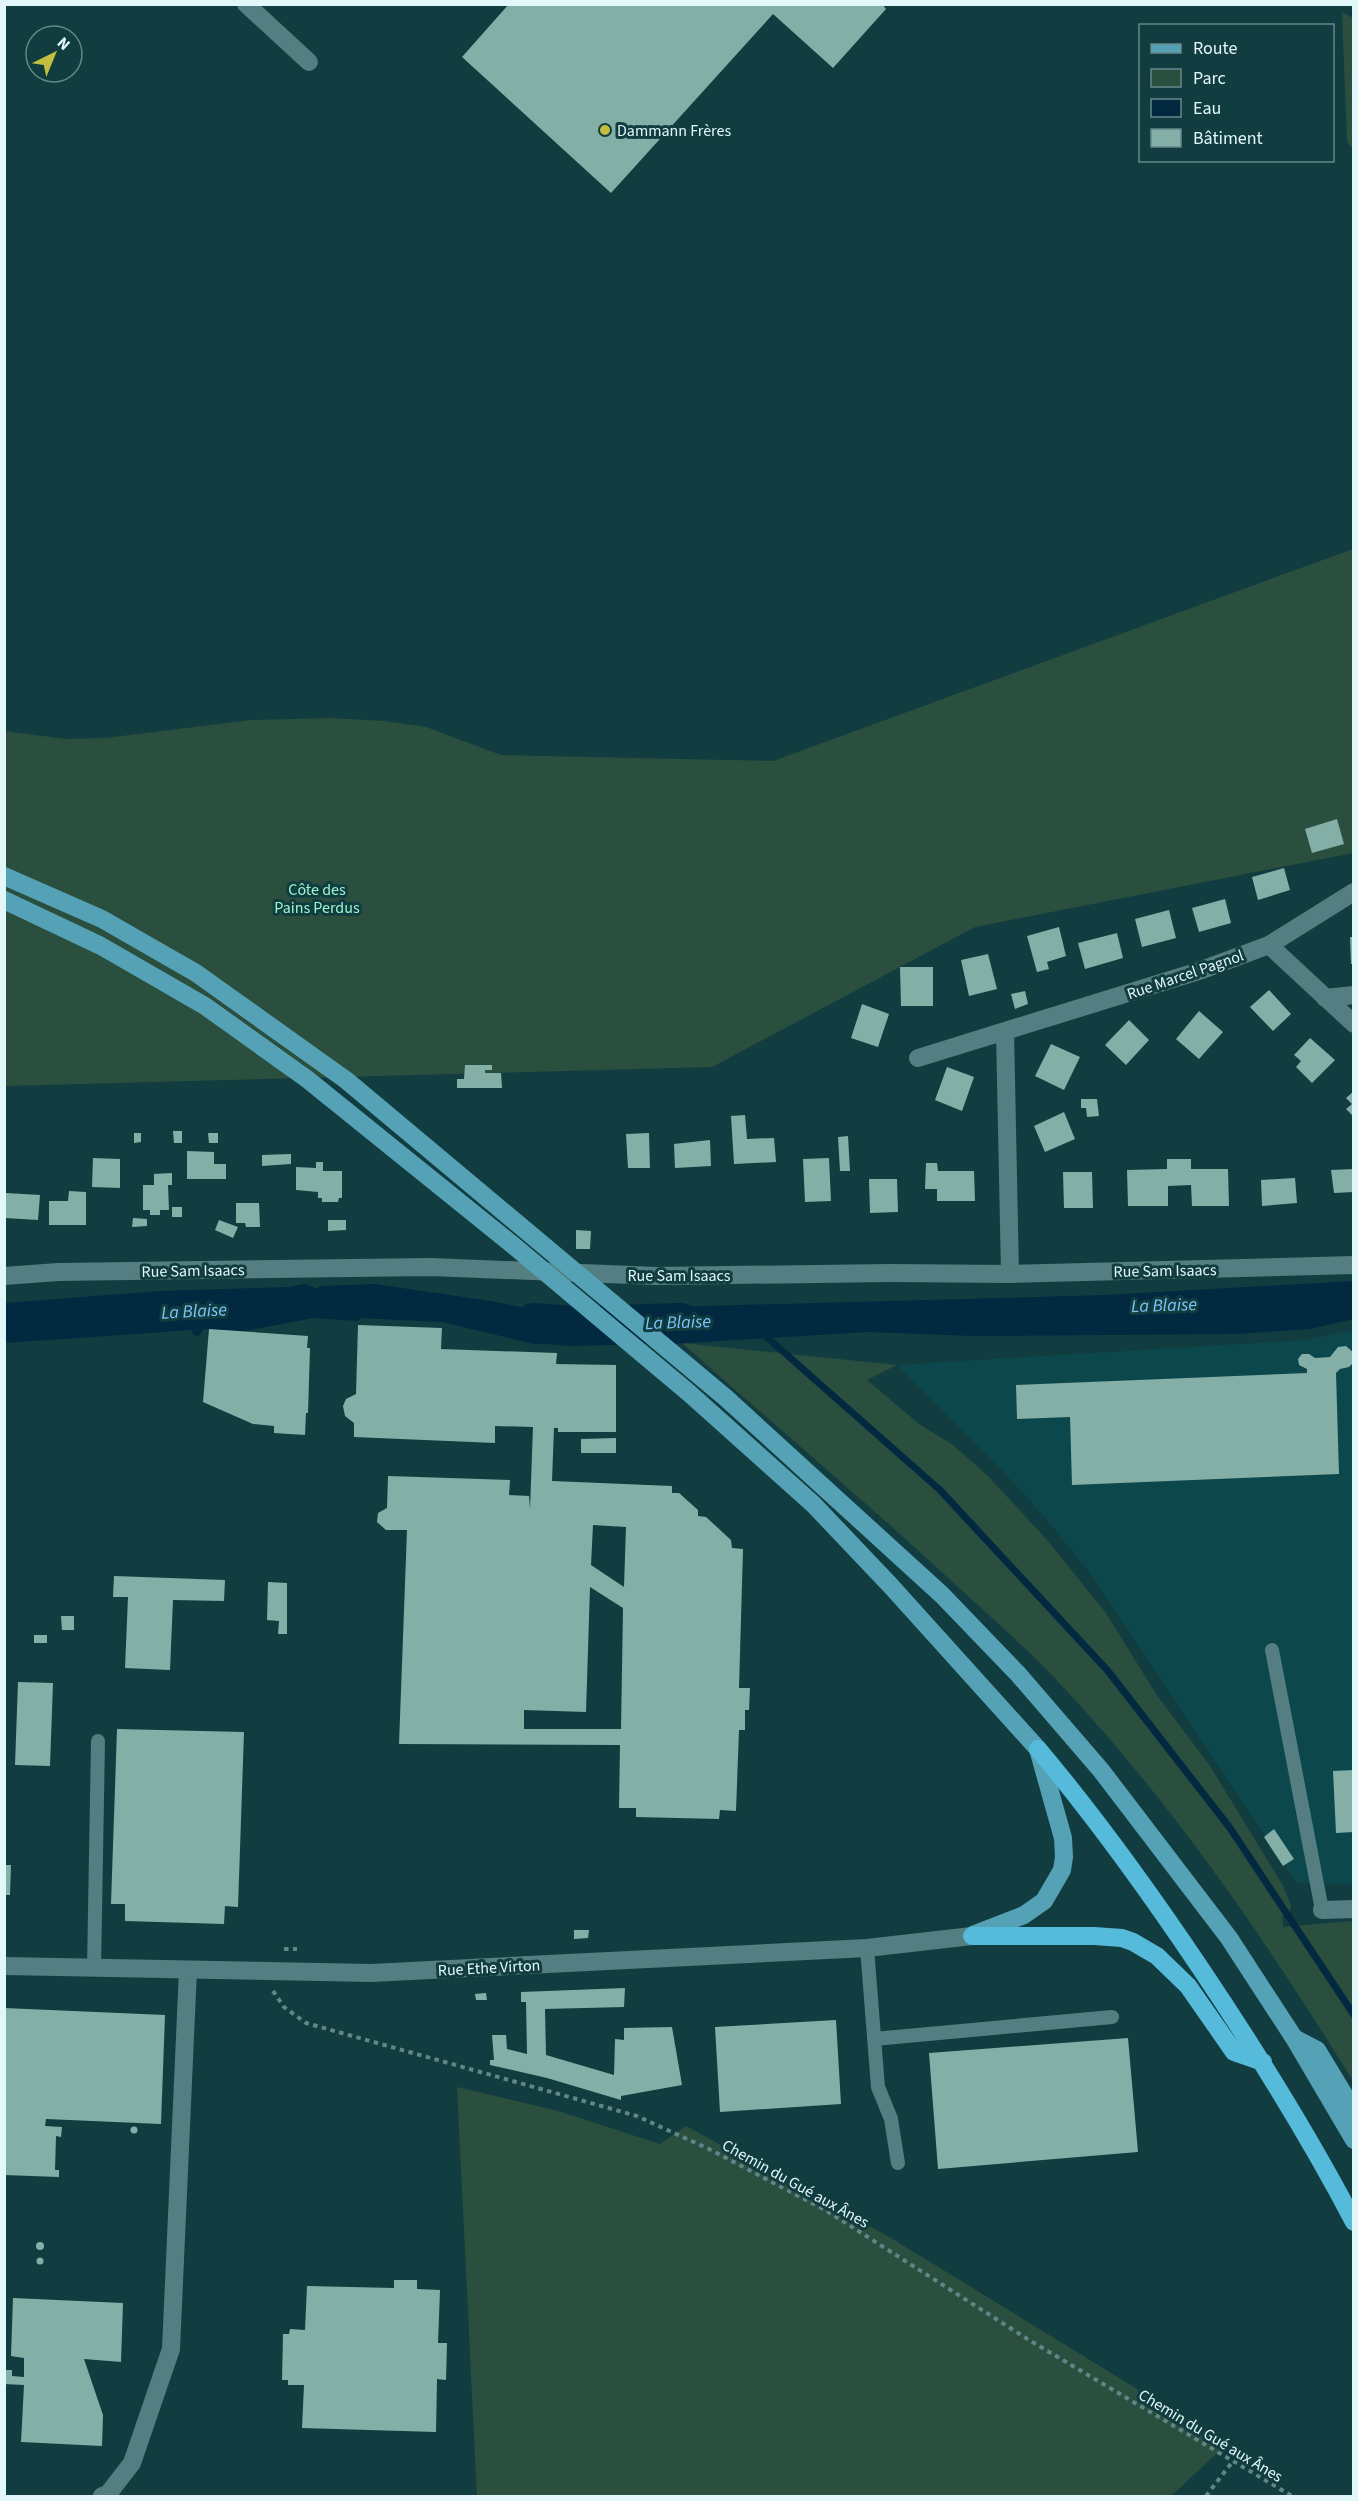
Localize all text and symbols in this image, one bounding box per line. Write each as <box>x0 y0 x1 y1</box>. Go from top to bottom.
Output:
north arrow <box>24 24 84 84</box>
legend <box>1139 24 1334 162</box>
text: N <box>52 32 75 55</box>
text: Route <box>1193 36 1237 61</box>
text: Parc <box>1193 66 1226 91</box>
text: Eau <box>1193 96 1221 121</box>
place label: Dammann Frères <box>617 120 731 142</box>
marker: Dammann Frères <box>598 123 612 137</box>
text: Bâtiment <box>1193 126 1263 151</box>
park label: Côte des Pains Perdus <box>274 879 360 919</box>
street label: Rue Marcel Pagnol <box>1124 945 1247 1005</box>
street label: Rue Sam Isaacs <box>141 1259 245 1283</box>
street label: Rue Sam Isaacs <box>1113 1259 1217 1283</box>
street label: Rue Sam Isaacs <box>627 1265 731 1287</box>
water label: La Blaise <box>1131 1292 1198 1319</box>
water label: La Blaise <box>161 1297 228 1326</box>
water label: La Blaise <box>645 1309 712 1336</box>
street label: Rue Ethe Virton <box>437 1954 541 1982</box>
street label: Chemin du Gué aux Ânes <box>718 2134 873 2234</box>
street label: Chemin du Gué aux Ânes <box>1134 2384 1287 2488</box>

